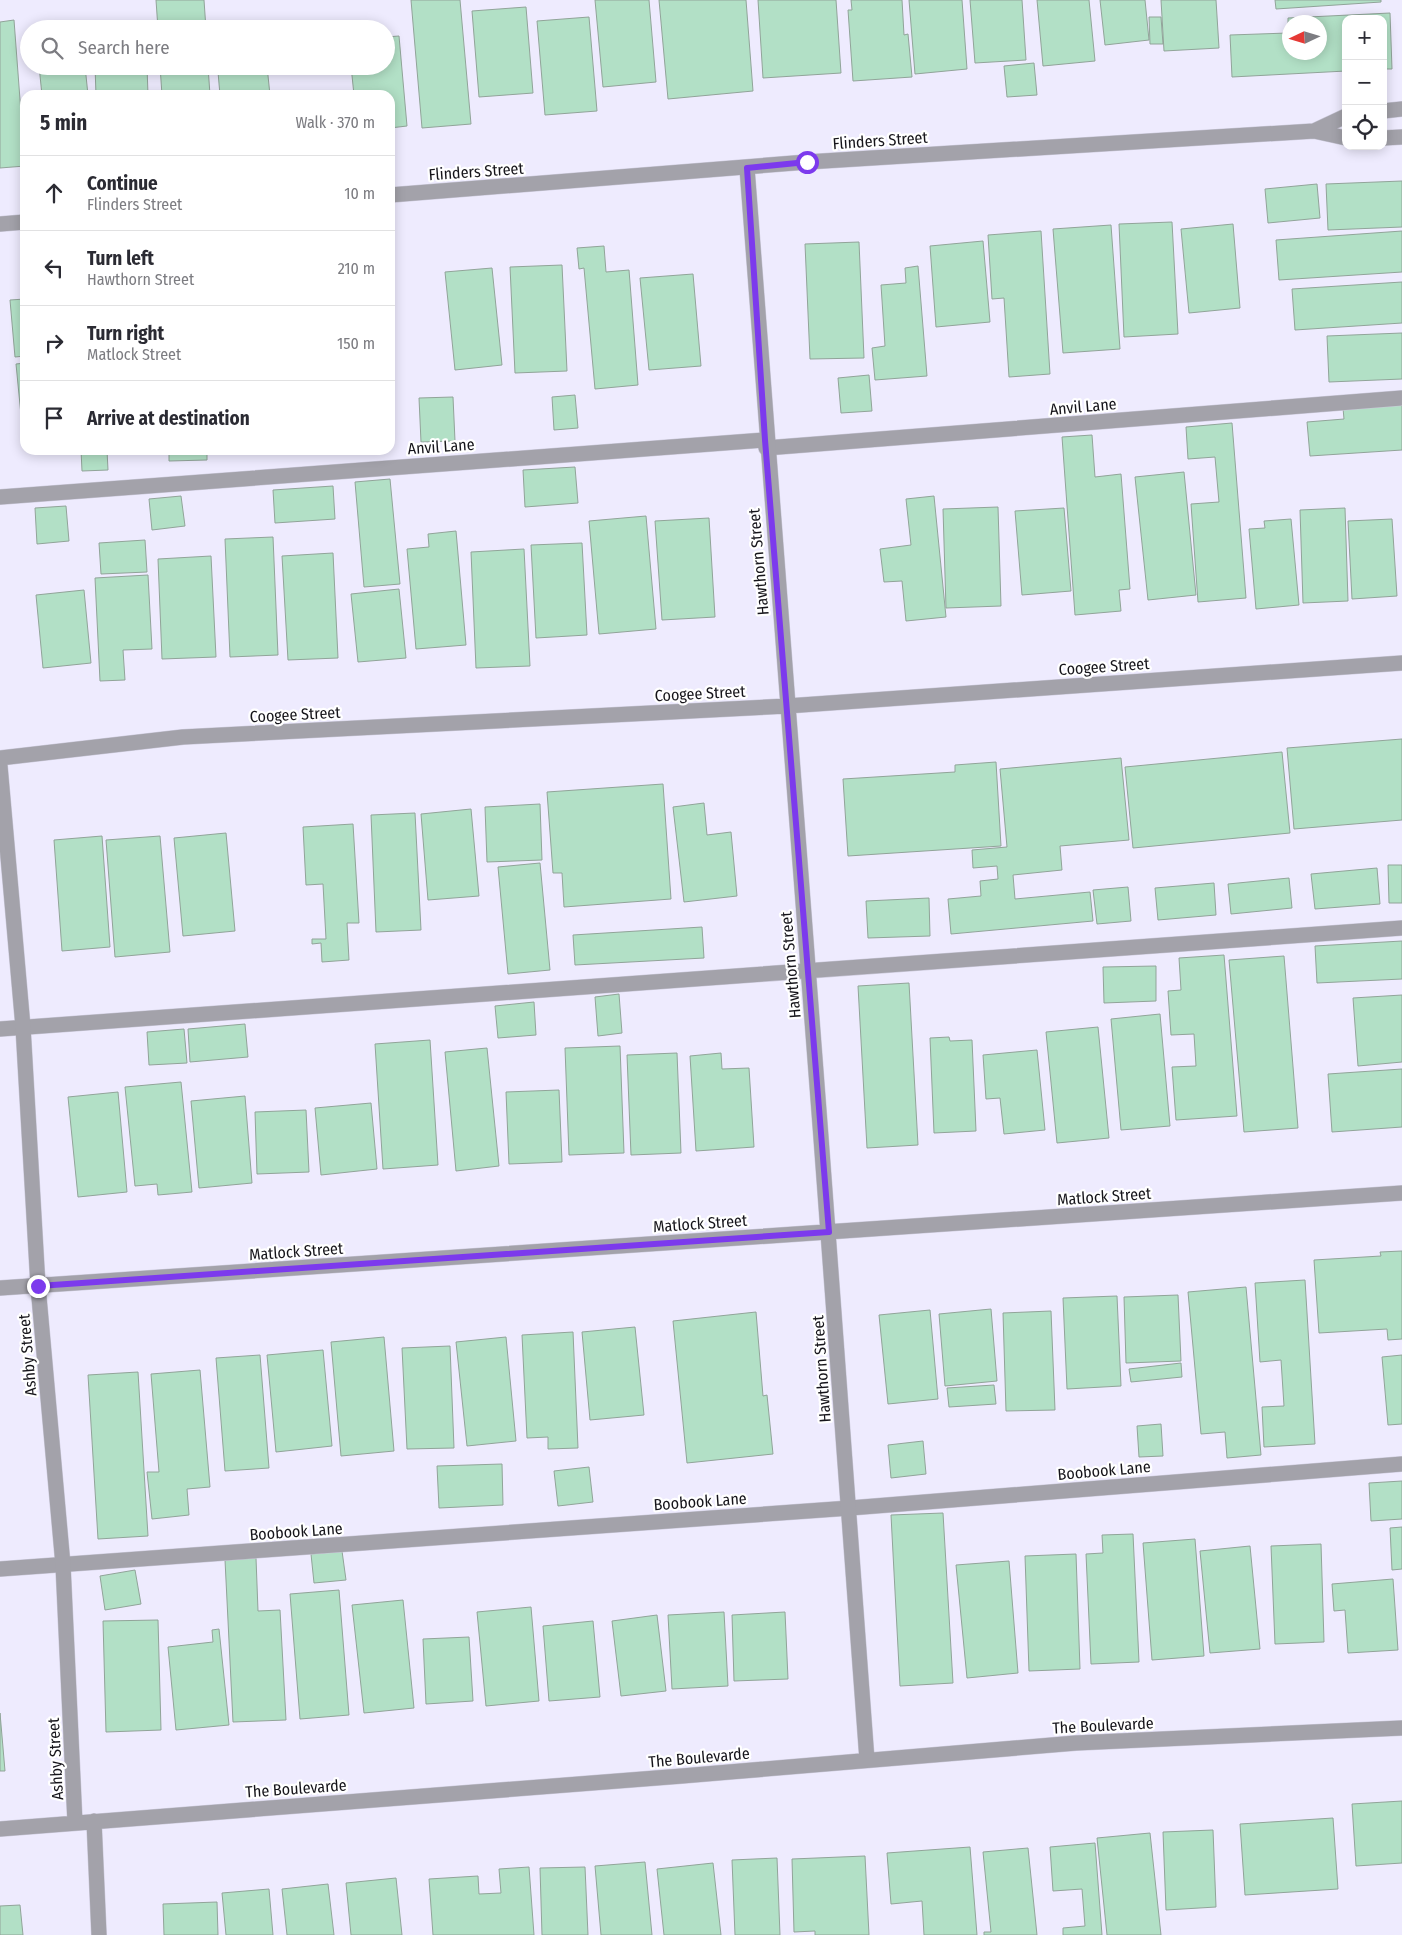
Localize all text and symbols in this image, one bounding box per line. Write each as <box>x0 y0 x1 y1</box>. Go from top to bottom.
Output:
north arrow <box>1282 15 1327 60</box>
map controls <box>1342 15 1387 150</box>
button: + <box>1342 15 1387 60</box>
search box <box>20 20 395 75</box>
icon: search <box>38 34 66 62</box>
text: Search here <box>78 36 170 59</box>
button: − <box>1342 60 1387 105</box>
button: locate <box>1342 105 1387 150</box>
text: 5 min <box>40 110 87 136</box>
text: Walk · 370 m <box>295 113 375 132</box>
street label: Flinders Street <box>832 128 929 153</box>
route start <box>796 151 819 174</box>
street label: Flinders Street <box>428 159 525 184</box>
text: Continue <box>87 172 158 195</box>
icon: ahead <box>40 179 68 207</box>
text: 10 m <box>344 184 375 203</box>
text: Flinders Street <box>87 195 182 214</box>
text: Turn left <box>87 247 154 270</box>
icon: left <box>40 254 68 282</box>
text: 210 m <box>338 259 375 278</box>
text: Hawthorn Street <box>87 270 194 289</box>
text: Turn right <box>87 322 164 345</box>
icon: right <box>40 329 68 357</box>
text: 150 m <box>337 334 375 353</box>
text: Matlock Street <box>87 345 181 364</box>
street label: Anvil Lane <box>1049 394 1117 419</box>
icon: arrive <box>40 404 68 432</box>
text: Arrive at destination <box>87 407 250 430</box>
street label: Anvil Lane <box>407 435 475 458</box>
street label: Hawthorn Street <box>744 507 773 616</box>
street label: Coogee Street <box>1058 654 1151 679</box>
street label: Coogee Street <box>654 682 747 705</box>
street label: Coogee Street <box>249 703 342 726</box>
street label: Hawthorn Street <box>776 910 805 1019</box>
street label: Matlock Street <box>1056 1184 1152 1209</box>
street label: Matlock Street <box>652 1211 748 1236</box>
street label: Matlock Street <box>248 1239 344 1264</box>
route end <box>27 1275 50 1298</box>
street label: Ashby Street <box>14 1312 41 1397</box>
street label: Hawthorn Street <box>808 1314 835 1423</box>
street label: Boobook Lane <box>1057 1457 1151 1484</box>
street label: Boobook Lane <box>653 1489 747 1514</box>
street label: Boobook Lane <box>249 1519 343 1544</box>
street label: The Boulevarde <box>1052 1713 1154 1738</box>
street label: Ashby Street <box>44 1717 67 1801</box>
street label: The Boulevarde <box>648 1744 750 1771</box>
street label: The Boulevarde <box>245 1775 347 1802</box>

